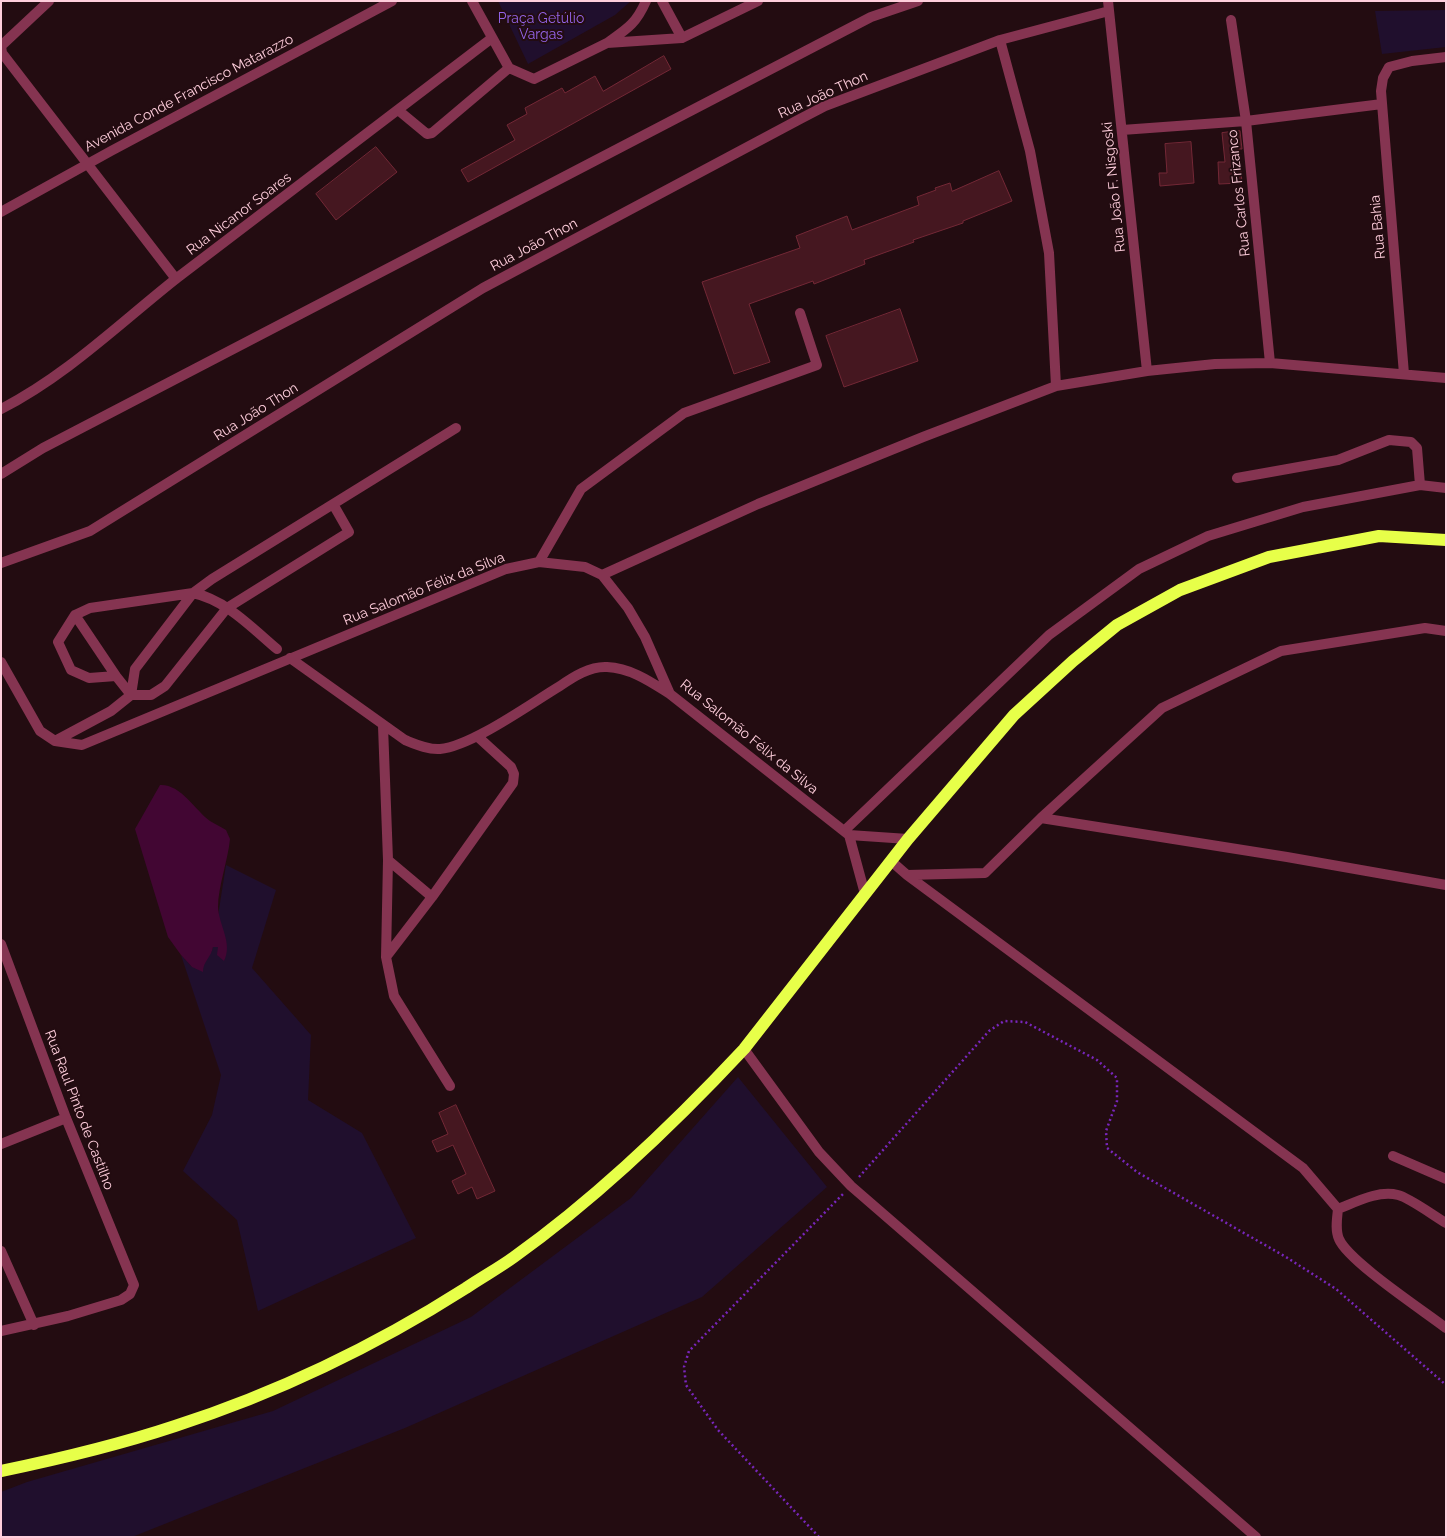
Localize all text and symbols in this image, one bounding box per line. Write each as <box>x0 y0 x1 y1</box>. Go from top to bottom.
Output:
park label: Praça Getúlio Vargas <box>498 11 584 44</box>
street label: Avenida Conde Francisco Matarazzo <box>82 31 296 155</box>
street label: Rua João Thon <box>776 68 870 122</box>
street label: Rua João F. Nisgoski <box>1099 121 1129 253</box>
street label: Rua Carlos Frizanco <box>1224 129 1254 257</box>
street label: Rua Nicanor Soares <box>183 169 295 259</box>
street label: Rua Bahia <box>1367 194 1389 260</box>
street label: Rua João Thon <box>488 215 580 275</box>
street label: Rua João Thon <box>211 379 301 445</box>
street label: Rua Salomão Félix da Silva <box>341 549 507 629</box>
street label: Rua Salomão Félix da Silva <box>677 676 821 798</box>
street label: Rua Raul Pinto de Castilho <box>41 1028 117 1192</box>

